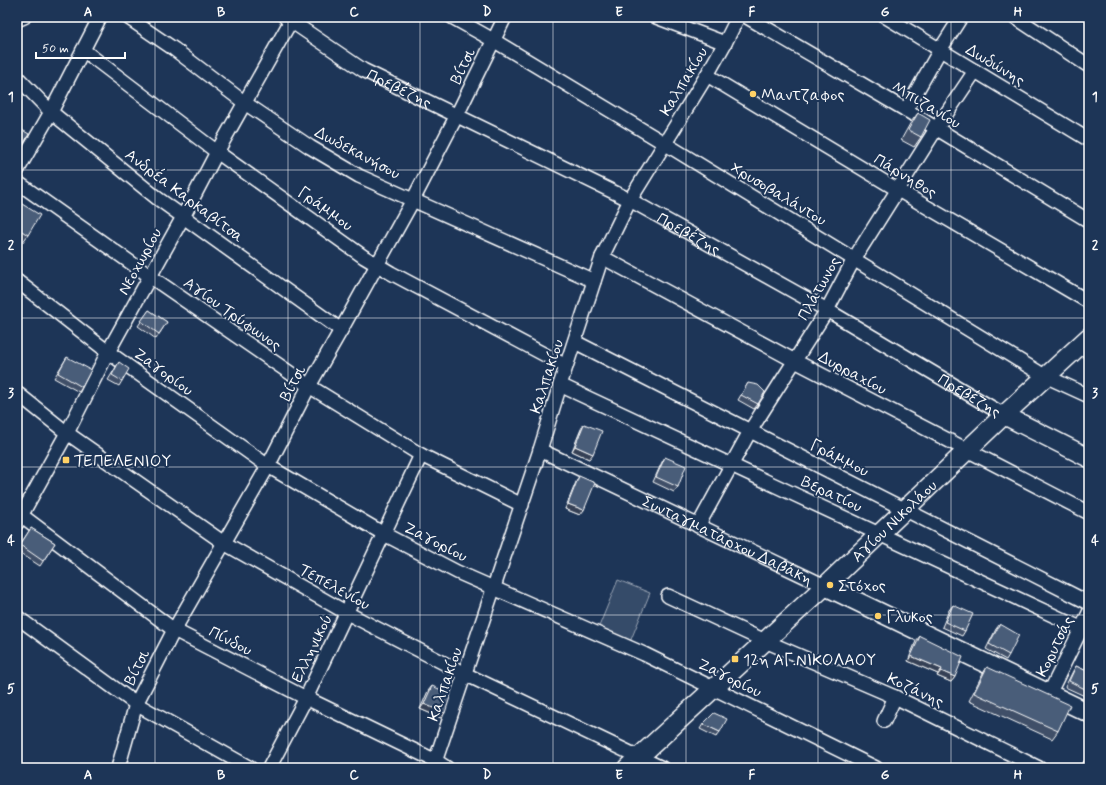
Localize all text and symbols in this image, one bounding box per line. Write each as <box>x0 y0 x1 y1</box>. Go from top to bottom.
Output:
text: A <box>84 4 92 21</box>
text: B <box>217 4 226 21</box>
text: C <box>349 4 359 21</box>
text: D <box>483 4 492 21</box>
text: E <box>615 4 623 21</box>
text: F <box>749 4 756 21</box>
text: G <box>881 4 890 21</box>
text: H <box>1014 4 1023 21</box>
scale bar <box>36 34 125 60</box>
street label: Δωδώνης <box>962 39 1029 91</box>
text: 50 m <box>42 41 69 57</box>
street label: Καλπακίου <box>655 43 713 120</box>
street label: Βίτσι <box>446 45 481 88</box>
street label: Πρεβέζης <box>363 64 435 114</box>
street label: Μπιζανίου <box>888 77 964 134</box>
place label: Μαντζαφος <box>761 85 845 106</box>
text: 1 <box>8 89 14 106</box>
marker: Μαντζαφος <box>748 89 758 99</box>
text: 1 <box>1092 89 1098 106</box>
street label: Δωδεκανήσου <box>311 122 404 185</box>
street label: Ανδρέα Καρκαβίτσα <box>120 144 248 248</box>
street label: Πάρνηθος <box>870 149 941 203</box>
street label: Χρυσοβαλάντου <box>726 157 830 231</box>
street label: Γράμμου <box>293 182 357 236</box>
street label: Πρεβέζης <box>653 208 724 261</box>
street label: Νεοχωρίου <box>113 224 167 299</box>
text: 2 <box>8 237 15 254</box>
text: 2 <box>1092 237 1099 254</box>
street label: Πλάτωνος <box>793 253 845 324</box>
street label: Αγίου Τρύφωνος <box>179 273 285 356</box>
street label: Καλπακίου <box>526 337 569 416</box>
street label: Ζαγορίου <box>129 343 197 401</box>
street label: Δυρραχίου <box>814 346 890 400</box>
street label: Βίτσι <box>275 362 311 405</box>
street label: Πρεβέζης <box>934 369 1005 423</box>
text: 3 <box>8 385 14 402</box>
text: 3 <box>1092 385 1098 402</box>
street label: Γράμμου <box>806 435 872 482</box>
place label: ΤΕΠΕΛΕΝΙΟΥ <box>74 451 171 472</box>
marker: ΤΕΠΕΛΕΝΙΟΥ <box>61 455 71 465</box>
street label: Βερατίου <box>797 471 865 518</box>
street label: Αγίου Νικολάου <box>847 476 942 567</box>
street label: Συνταγματάρχου Δαβάκη <box>638 491 816 591</box>
street label: Ζαγορίου <box>400 517 471 567</box>
text: 4 <box>7 533 15 550</box>
text: 4 <box>1091 533 1099 550</box>
street label: Τεπελενίου <box>295 559 374 615</box>
place label: Στόχος <box>838 576 886 597</box>
marker: Στόχος <box>825 580 835 590</box>
place label: Γλυκος <box>886 607 933 628</box>
street label: Ελληνικού <box>287 611 338 686</box>
marker: Γλυκος <box>873 611 883 621</box>
street label: Κορυτσάς <box>1032 613 1079 681</box>
street label: Πίνδου <box>205 622 256 661</box>
street label: Καλπακίου <box>423 645 468 724</box>
street label: Βίτσι <box>120 646 155 689</box>
place label: 12η ΑΓ.ΝΙΚΟΛΑΟΥ <box>743 650 876 671</box>
street label: Ζαγορίου <box>694 654 765 703</box>
marker: 12η ΑΓ.ΝΙΚΟΛΑΟΥ <box>730 654 740 664</box>
street label: Κοζάνης <box>883 668 947 713</box>
text: 5 <box>7 681 15 698</box>
text: 5 <box>1091 681 1099 698</box>
text: A <box>84 767 92 784</box>
text: B <box>217 767 226 784</box>
text: C <box>349 767 359 784</box>
text: D <box>483 767 492 784</box>
text: E <box>615 767 623 784</box>
text: F <box>749 767 756 784</box>
text: G <box>881 767 890 784</box>
text: H <box>1014 767 1023 784</box>

